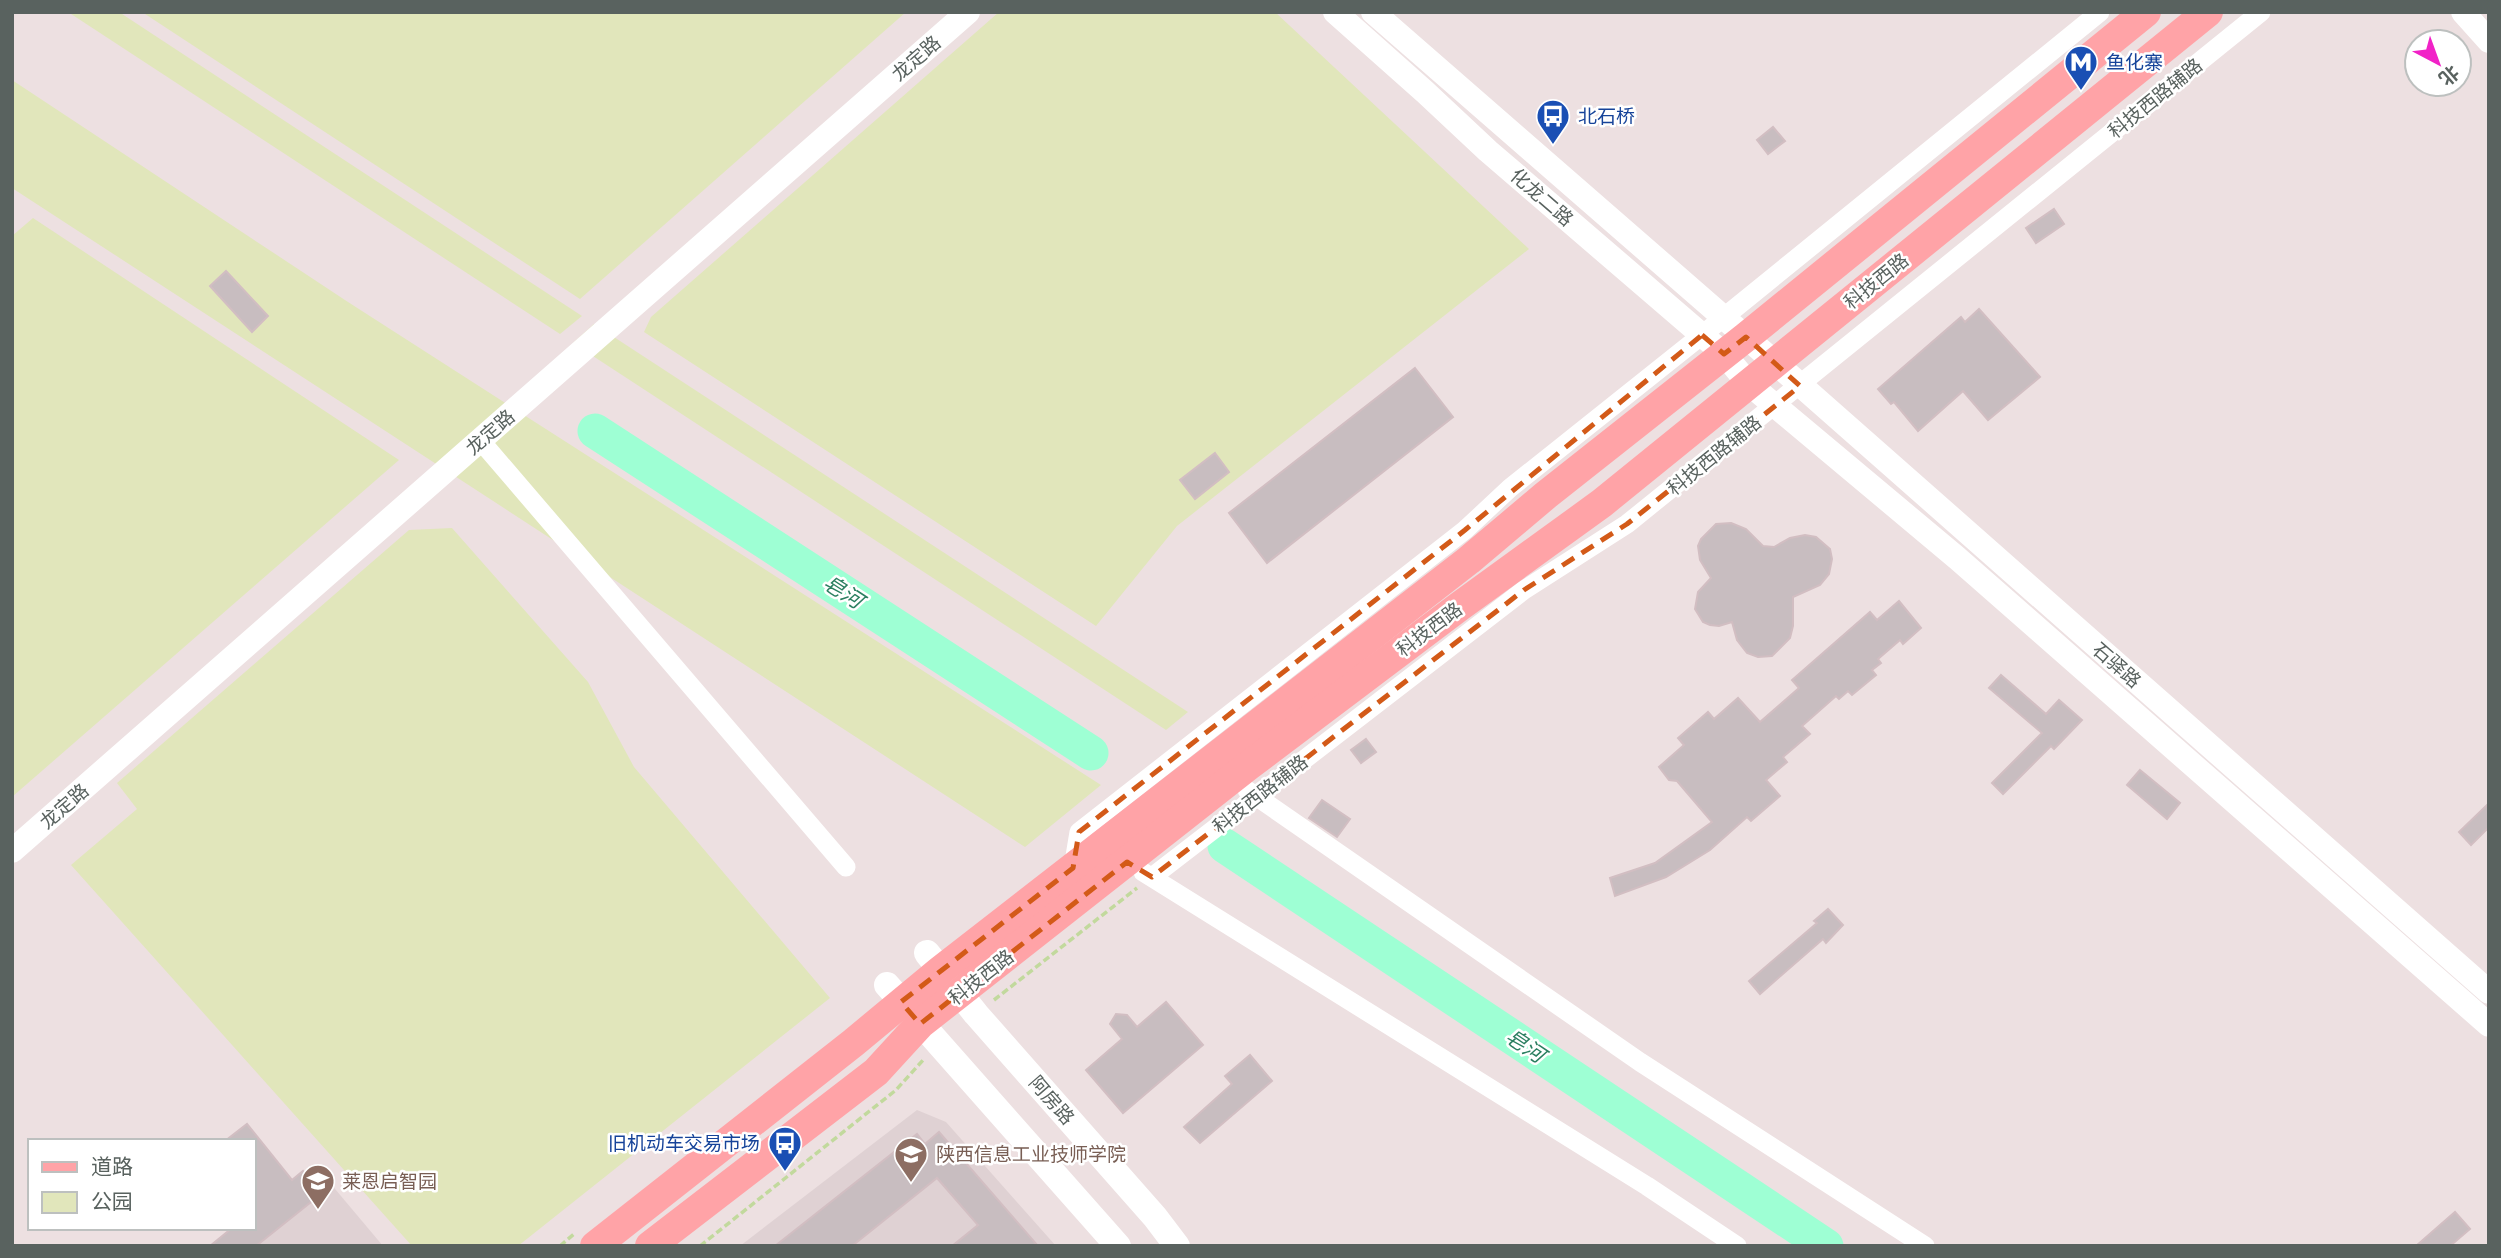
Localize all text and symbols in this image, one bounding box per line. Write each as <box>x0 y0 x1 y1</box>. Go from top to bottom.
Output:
north arrow <box>2403 28 2473 98</box>
street label: 龙定路 <box>888 32 945 85</box>
metro station icon: 鱼化寨 <box>2062 43 2100 92</box>
place label: 鱼化寨 <box>2106 52 2163 73</box>
street label: 科技西路辅路 <box>2104 54 2206 142</box>
text: 北 <box>2435 61 2463 90</box>
bus stop icon: 北石桥 <box>1534 97 1572 146</box>
place label: 北石桥 <box>1578 106 1635 127</box>
street label: 化龙二路 <box>1506 165 1577 230</box>
street label: 科技西路 <box>1840 249 1912 313</box>
street label: 龙定路 <box>462 406 519 459</box>
street label: 科技西路辅路 <box>1663 411 1765 499</box>
water label: 皂河 <box>819 570 871 615</box>
street label: 科技西路 <box>1393 598 1466 661</box>
street label: 石驿路 <box>2088 639 2145 692</box>
street label: 科技西路辅路 <box>1209 751 1312 838</box>
street label: 龙定路 <box>36 780 93 833</box>
street label: 科技西路 <box>945 946 1018 1009</box>
water label: 皂河 <box>1501 1024 1552 1069</box>
street label: 阿房路 <box>1025 1072 1078 1129</box>
bus stop icon: 旧机动车交易市场 <box>766 1124 804 1173</box>
place label: 旧机动车交易市场 <box>608 1133 760 1154</box>
school or university icon: 陕西信息工业技师学院 <box>892 1135 930 1184</box>
legend <box>28 1139 256 1230</box>
place label: 陕西信息工业技师学院 <box>936 1144 1126 1165</box>
text: 道路 <box>91 1155 133 1178</box>
school or university icon: 莱恩启智园 <box>299 1162 337 1211</box>
place label: 莱恩启智园 <box>342 1171 437 1192</box>
text: 公园 <box>91 1190 133 1213</box>

